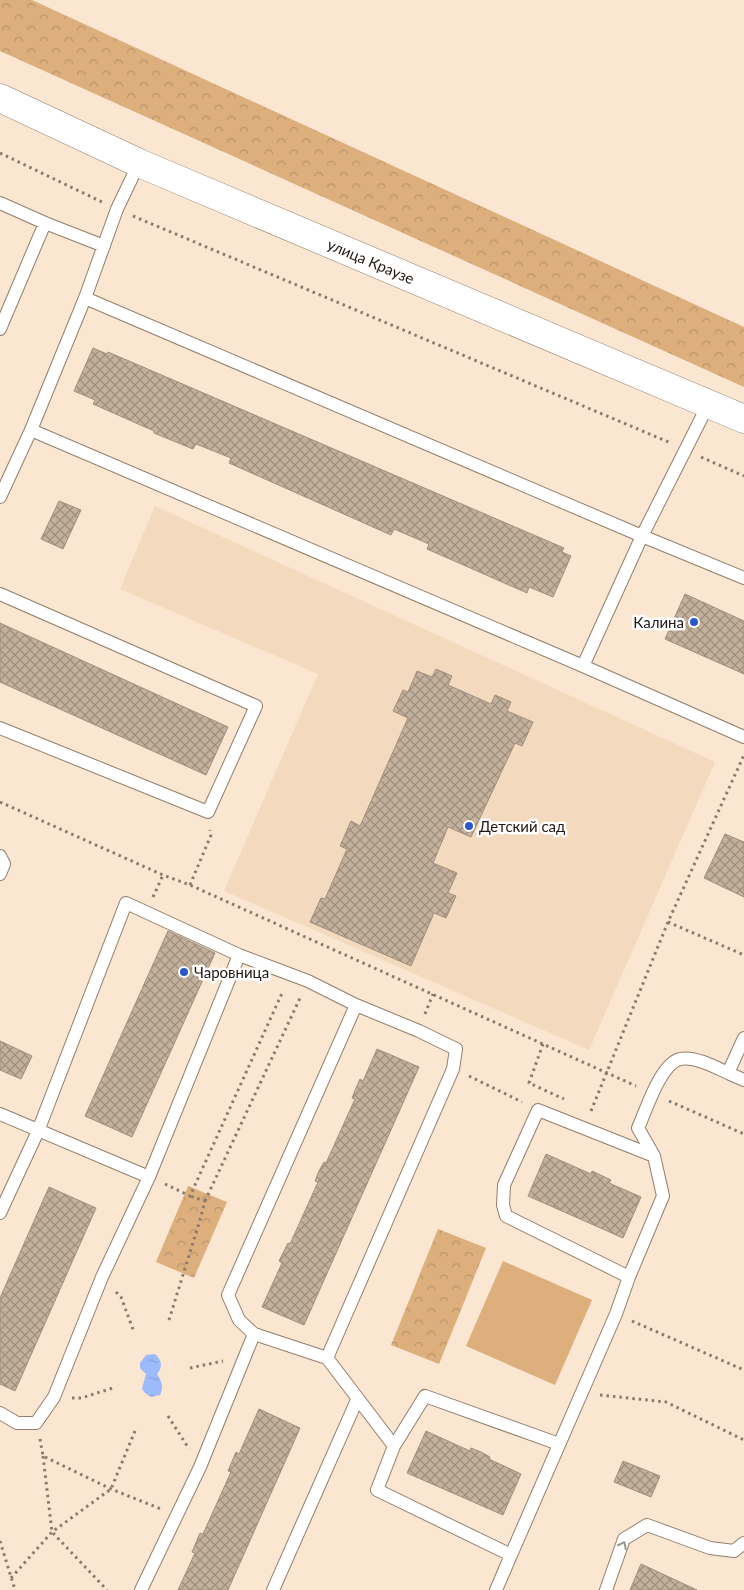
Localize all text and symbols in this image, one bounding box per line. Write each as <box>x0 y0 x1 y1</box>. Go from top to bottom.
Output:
street label: улица Краузе <box>325 235 417 287</box>
place label: Калина <box>633 613 684 631</box>
marker: Калина <box>688 616 700 628</box>
place label: Детский сад <box>479 817 565 835</box>
marker: Детский сад <box>463 820 475 832</box>
place label: Чаровница <box>194 963 269 981</box>
marker: Чаровница <box>178 966 190 978</box>
one-way arrow <box>617 1541 627 1550</box>

